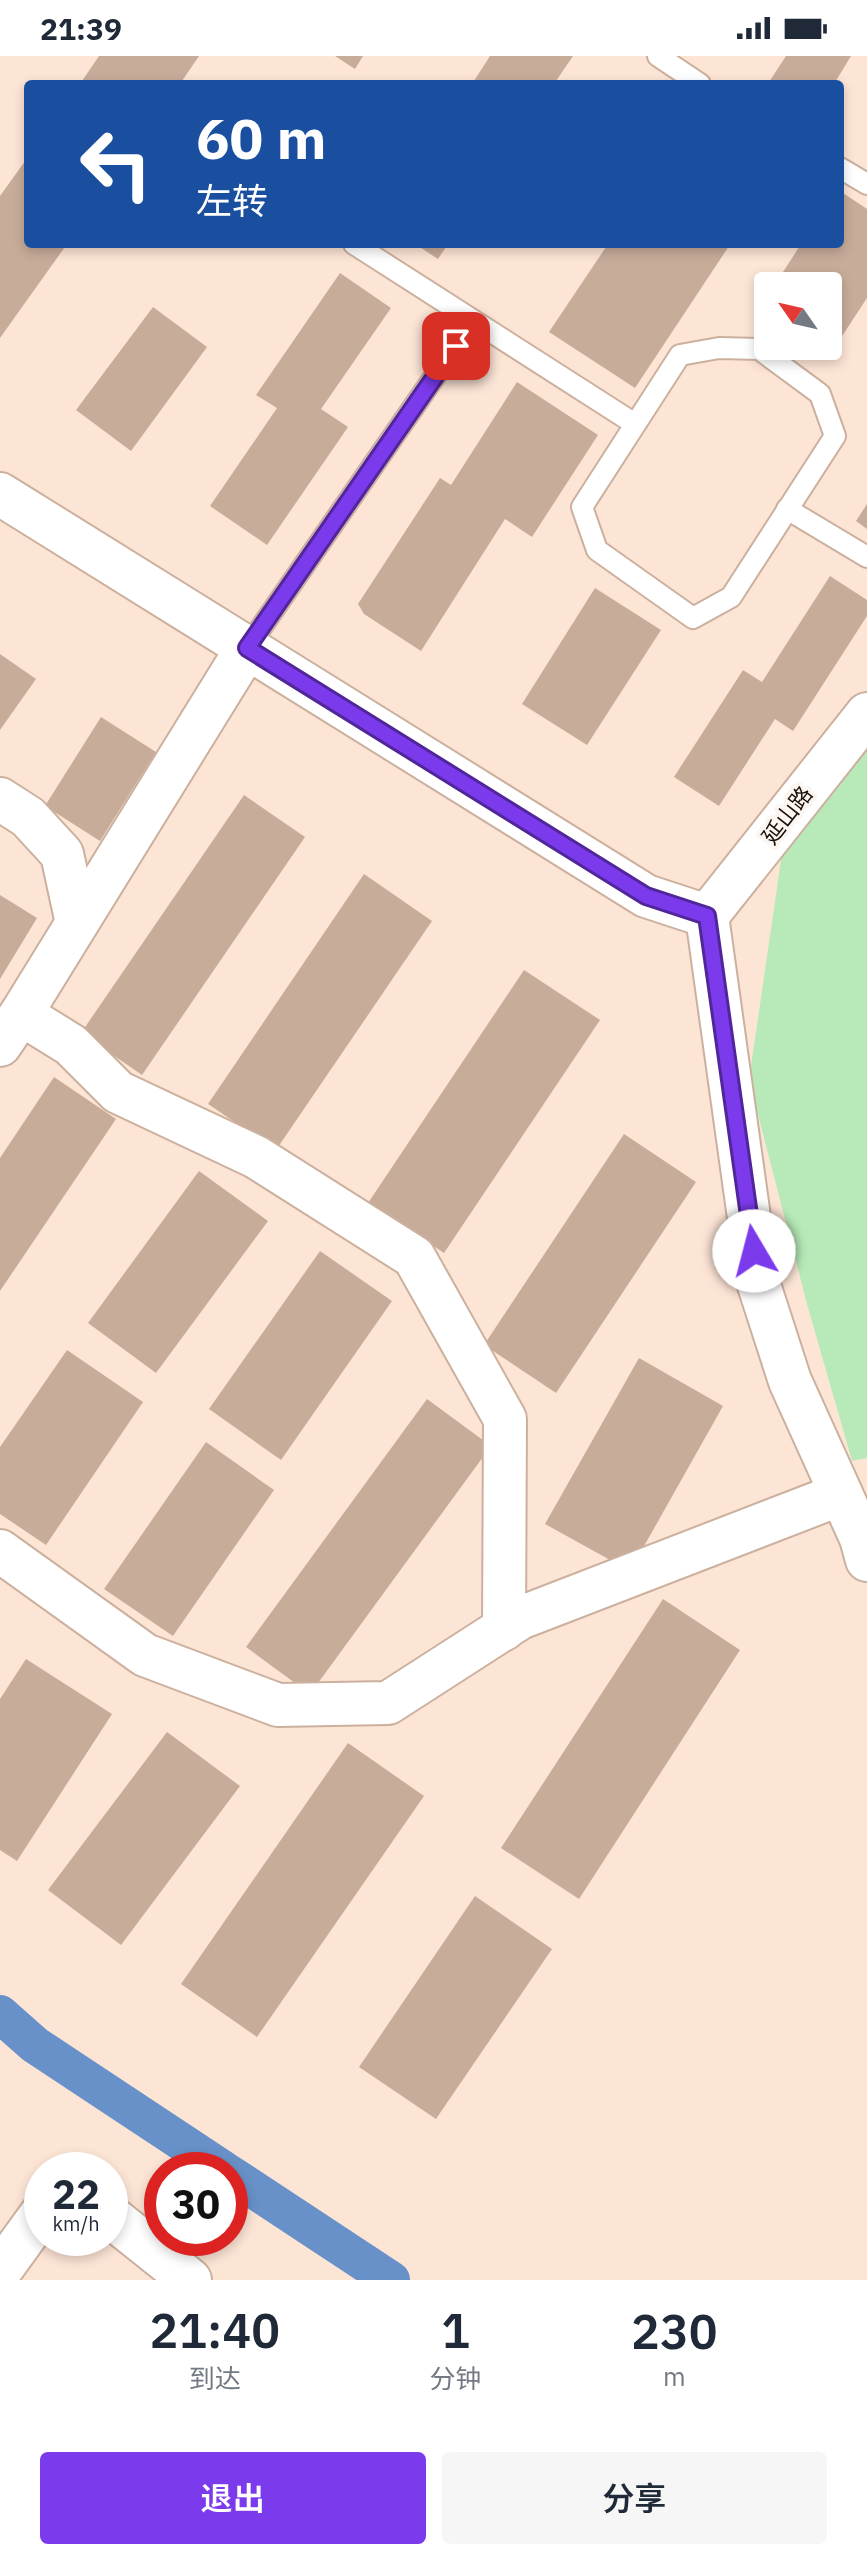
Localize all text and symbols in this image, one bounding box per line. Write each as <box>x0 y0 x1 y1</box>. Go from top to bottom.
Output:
text: 21:39 <box>40 9 122 48</box>
text: 60 m <box>196 102 326 174</box>
icon: left <box>64 112 168 216</box>
text: 左转 <box>196 177 268 224</box>
north arrow <box>754 272 842 360</box>
map controls <box>754 272 842 360</box>
pin <box>422 312 490 380</box>
icon: arrive <box>434 324 478 368</box>
street label: 延山路 <box>755 780 818 850</box>
position arrow <box>712 1209 796 1293</box>
speed limit sign: 30 <box>144 2152 248 2256</box>
text: 22 <box>52 2168 100 2220</box>
text: km/h <box>52 2210 100 2237</box>
text: 21:40 <box>150 2299 280 2361</box>
text: 1 <box>441 2299 470 2361</box>
text: 230 <box>631 2300 717 2362</box>
text: m <box>663 2359 686 2393</box>
text: 到达 <box>189 2361 241 2395</box>
text: 分钟 <box>430 2361 482 2395</box>
button: 退出 <box>40 2452 426 2544</box>
button: 分享 <box>442 2452 827 2544</box>

